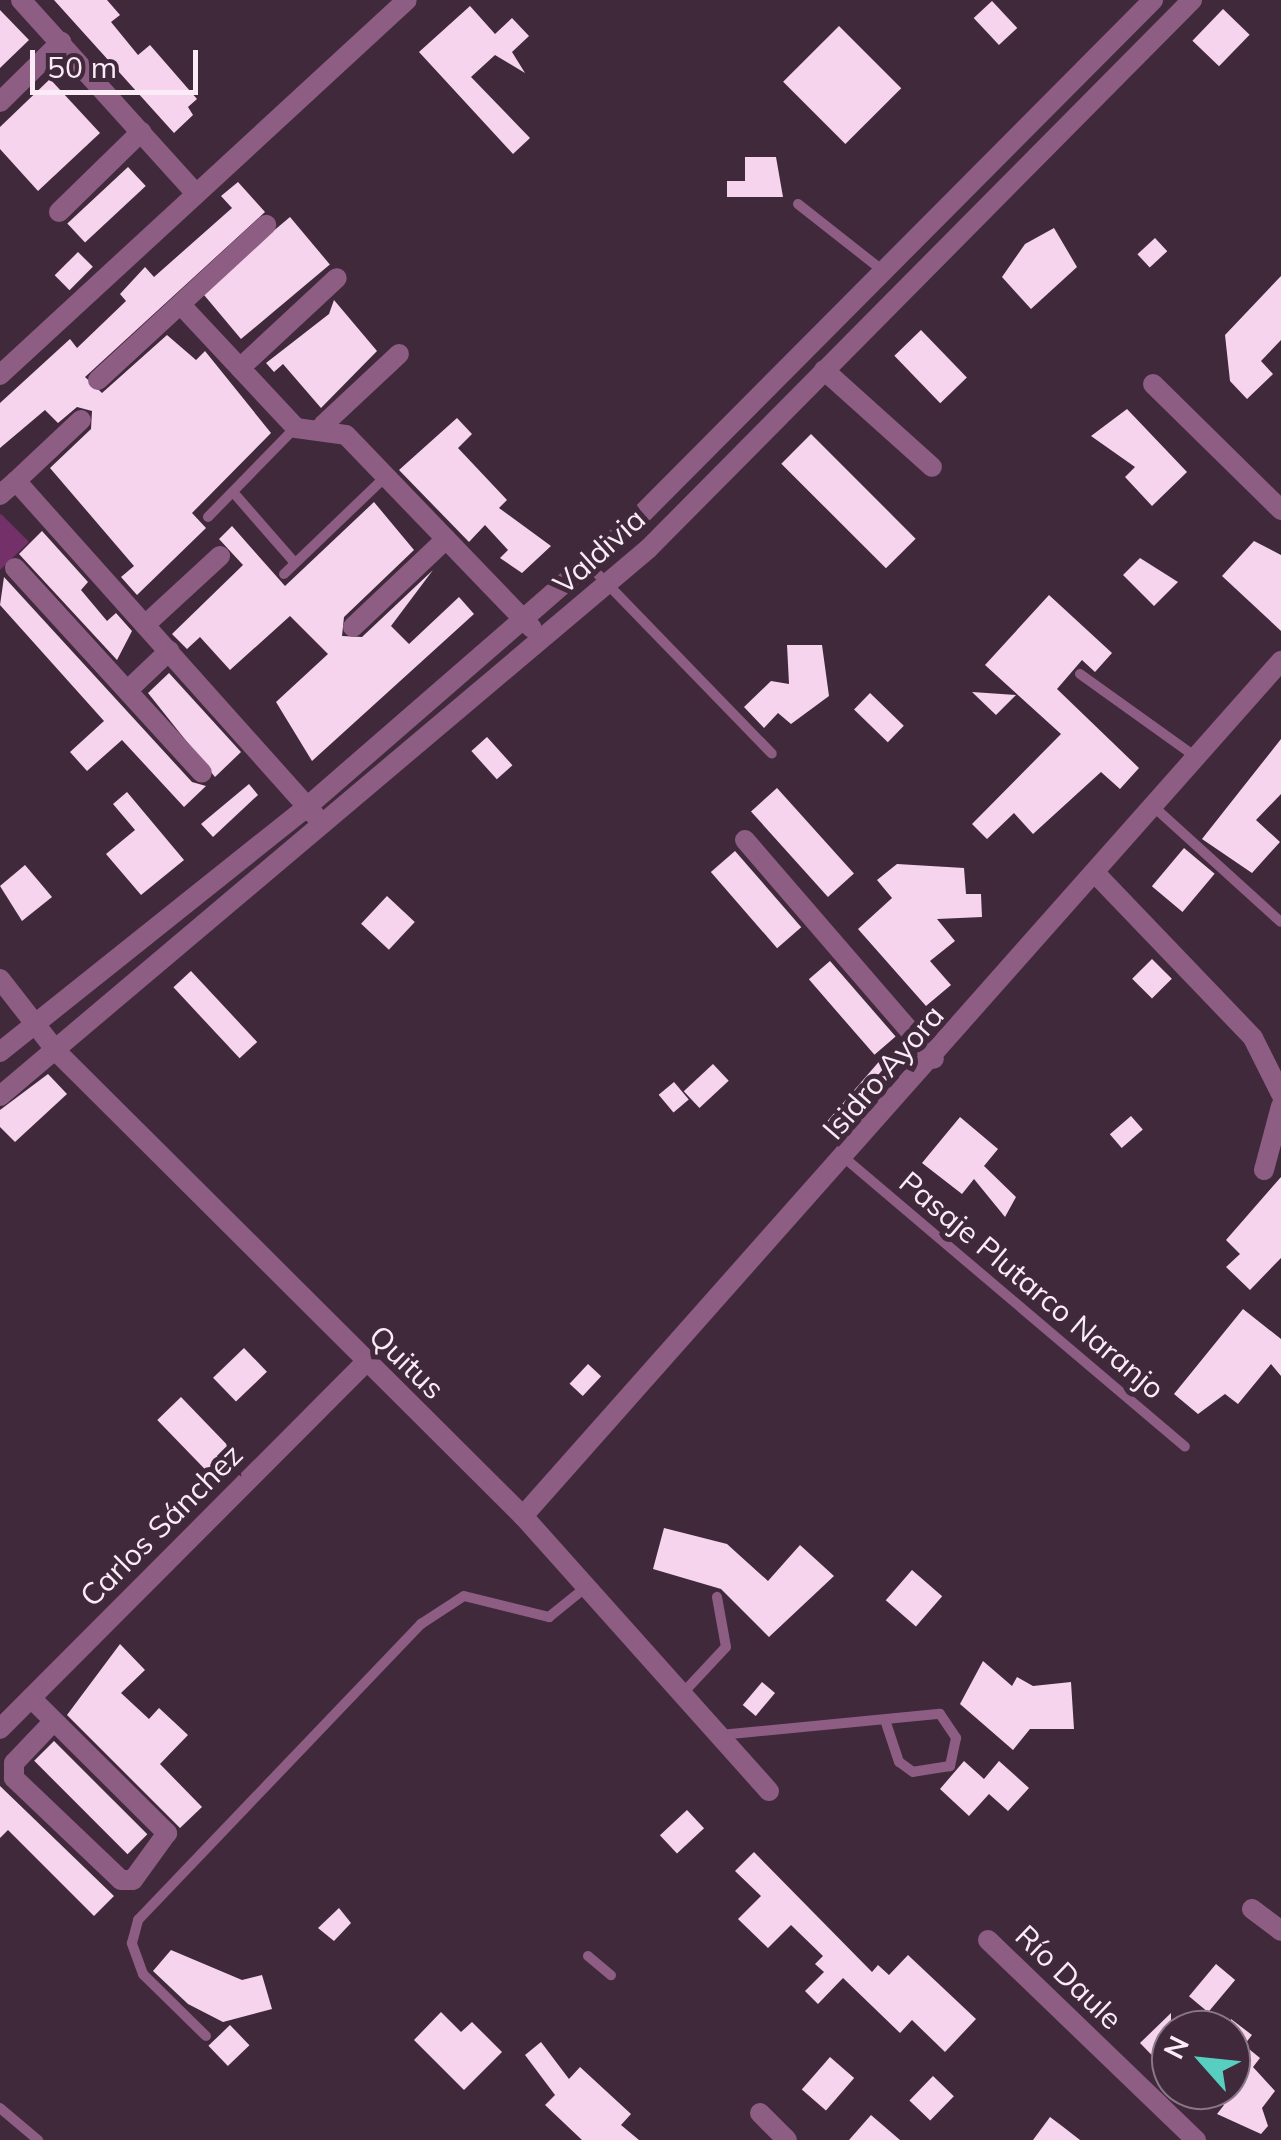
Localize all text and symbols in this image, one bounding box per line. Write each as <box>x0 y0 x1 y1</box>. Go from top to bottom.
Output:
scale bar <box>35 30 202 92</box>
text: 50 m <box>47 48 117 86</box>
street label: Valdivia <box>546 501 652 601</box>
street label: Isidro Ayora <box>815 997 951 1147</box>
street label: Pasaje Plutarco Naranjo <box>892 1164 1172 1406</box>
street label: Quitus <box>362 1318 452 1406</box>
street label: Carlos Sánchez <box>72 1436 250 1614</box>
street label: Río Daule <box>1008 1917 1130 2037</box>
north arrow <box>1151 2010 1251 2110</box>
text: N <box>1155 2030 1196 2064</box>

